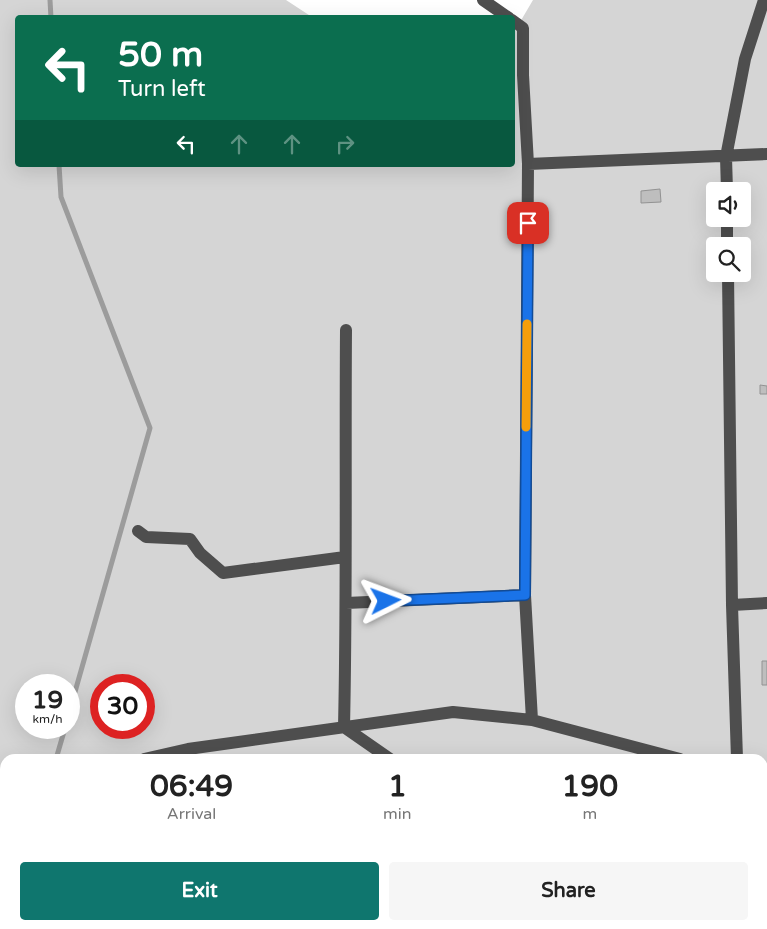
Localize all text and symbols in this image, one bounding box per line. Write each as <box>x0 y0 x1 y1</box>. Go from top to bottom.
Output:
text: 50 m <box>118 34 203 76</box>
icon: left <box>35 35 100 100</box>
text: Turn left <box>118 76 206 102</box>
icon: left <box>172 130 200 158</box>
icon: ahead <box>225 130 253 158</box>
icon: ahead <box>278 130 306 158</box>
icon: right <box>331 130 359 158</box>
map controls <box>706 182 751 282</box>
button: sound <box>706 182 751 227</box>
pin <box>507 202 549 244</box>
icon: arrive <box>514 209 542 237</box>
button: search <box>706 237 751 282</box>
position arrow <box>359 574 411 626</box>
speed limit sign: 30 <box>90 674 155 739</box>
text: 19 <box>32 685 63 715</box>
text: km/h <box>32 712 63 726</box>
text: 06:49 <box>150 768 233 805</box>
text: 1 <box>388 768 407 805</box>
text: 190 <box>562 768 618 805</box>
text: Arrival <box>167 804 216 824</box>
text: min <box>383 804 412 824</box>
text: m <box>582 804 597 824</box>
button: Exit <box>20 862 379 920</box>
button: Share <box>389 862 748 920</box>

